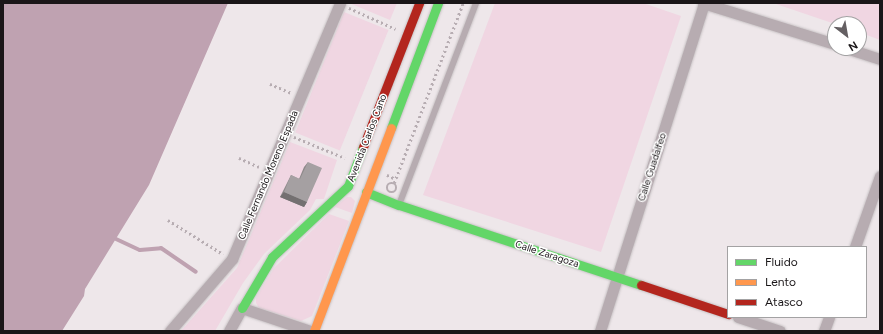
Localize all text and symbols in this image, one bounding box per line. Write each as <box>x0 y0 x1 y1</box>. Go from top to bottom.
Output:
north arrow <box>827 16 867 56</box>
text: N <box>846 38 860 54</box>
street label: Avenida Carlos Cano <box>345 92 389 184</box>
street label: Calle Fernando Moreno Espada <box>235 109 301 241</box>
street label: Calle Guadalfeo <box>635 131 669 203</box>
street label: Calle Zaragoza <box>514 238 580 270</box>
legend <box>727 246 867 318</box>
text: Fluido <box>765 255 798 269</box>
text: Lento <box>765 275 796 289</box>
text: Atasco <box>765 295 803 309</box>

